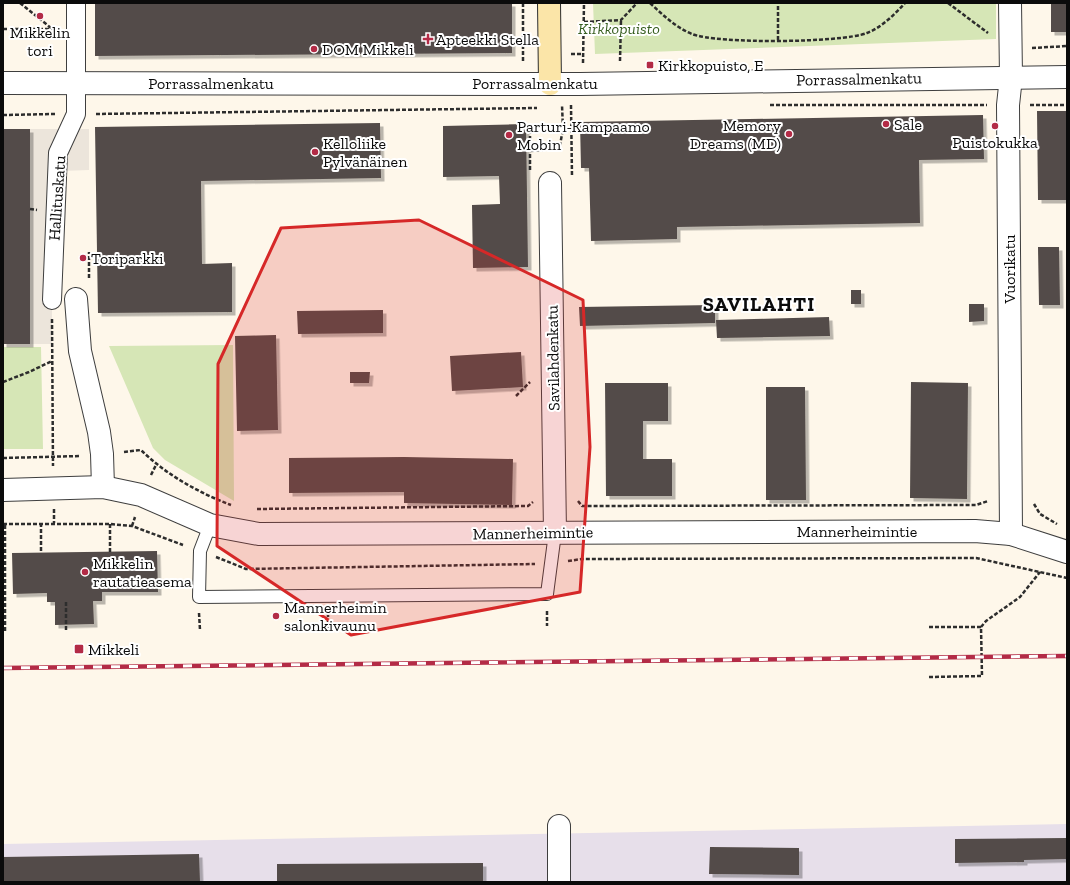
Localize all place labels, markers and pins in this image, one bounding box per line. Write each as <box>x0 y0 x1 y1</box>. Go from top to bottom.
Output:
marker: Mikkelin tori <box>35 11 45 21</box>
place label: Mikkelin tori <box>10 23 71 60</box>
place label: Apteekki Stella <box>436 30 539 49</box>
marker: Apteekki Stella <box>423 34 433 44</box>
place label: DOM Mikkeli <box>322 40 414 59</box>
marker: DOM Mikkeli <box>309 44 319 54</box>
place label: Kirkkopuisto, E <box>658 56 763 75</box>
marker: Kirkkopuisto, E <box>645 60 655 70</box>
place label: Sale <box>894 115 922 134</box>
place label: Memory Dreams (MD) <box>690 116 782 153</box>
place label: Parturi-Kampaamo Mobin <box>517 117 650 154</box>
marker: Sale <box>881 119 891 129</box>
marker: Puistokukka <box>990 121 1000 131</box>
marker: Memory Dreams (MD) <box>784 129 794 139</box>
marker: Parturi-Kampaamo Mobin <box>504 130 514 140</box>
place label: Puistokukka <box>952 133 1038 152</box>
place label: Kelloliike Pylvänäinen <box>323 134 408 171</box>
marker: Kelloliike Pylvänäinen <box>310 147 320 157</box>
place label: Toriparkki <box>91 249 164 268</box>
marker: Toriparkki <box>78 253 88 263</box>
place label: Mikkelin rautatieasema <box>93 554 192 591</box>
marker: Mikkelin rautatieasema <box>80 567 90 577</box>
place label: Mannerheimin salonkivaunu <box>284 598 387 635</box>
marker: Mannerheimin salonkivaunu <box>271 611 281 621</box>
place label: Mikkeli <box>88 640 140 659</box>
marker: Mikkeli <box>73 643 85 655</box>

